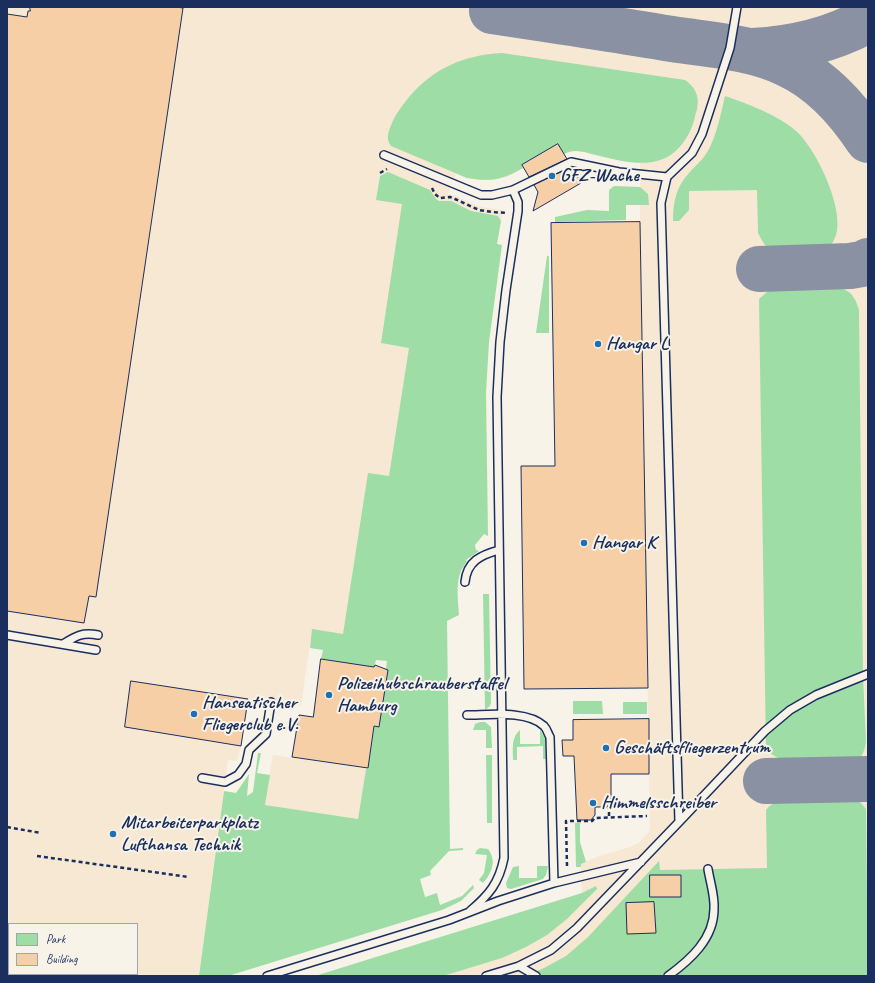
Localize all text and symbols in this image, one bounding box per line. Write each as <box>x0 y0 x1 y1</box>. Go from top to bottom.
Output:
place label: GFZ-Wache <box>560 165 639 187</box>
marker: GFZ-Wache <box>547 171 557 181</box>
place label: Hangar L <box>606 333 668 355</box>
marker: Hangar L <box>593 339 603 349</box>
place label: Hangar K <box>592 532 656 554</box>
marker: Hangar K <box>579 538 589 548</box>
place label: Polizeihubschrauberstaffel Hamburg <box>337 673 506 717</box>
marker: Polizeihubschrauberstaffel Hamburg <box>324 690 334 700</box>
place label: Hanseatischer Fliegerclub e.V. <box>202 692 298 736</box>
marker: Hanseatischer Fliegerclub e.V. <box>189 709 199 719</box>
place label: Geschäftsfliegerzentrum <box>614 737 770 759</box>
marker: Geschäftsfliegerzentrum <box>601 743 611 753</box>
place label: Himmelsschreiber <box>601 792 716 814</box>
marker: Himmelsschreiber <box>588 798 598 808</box>
place label: Mitarbeiterparkplatz Lufthansa Technik <box>121 812 258 856</box>
marker: Mitarbeiterparkplatz Lufthansa Technik <box>108 829 118 839</box>
legend <box>8 923 138 975</box>
text: Park <box>46 931 65 947</box>
text: Building <box>46 951 78 967</box>

